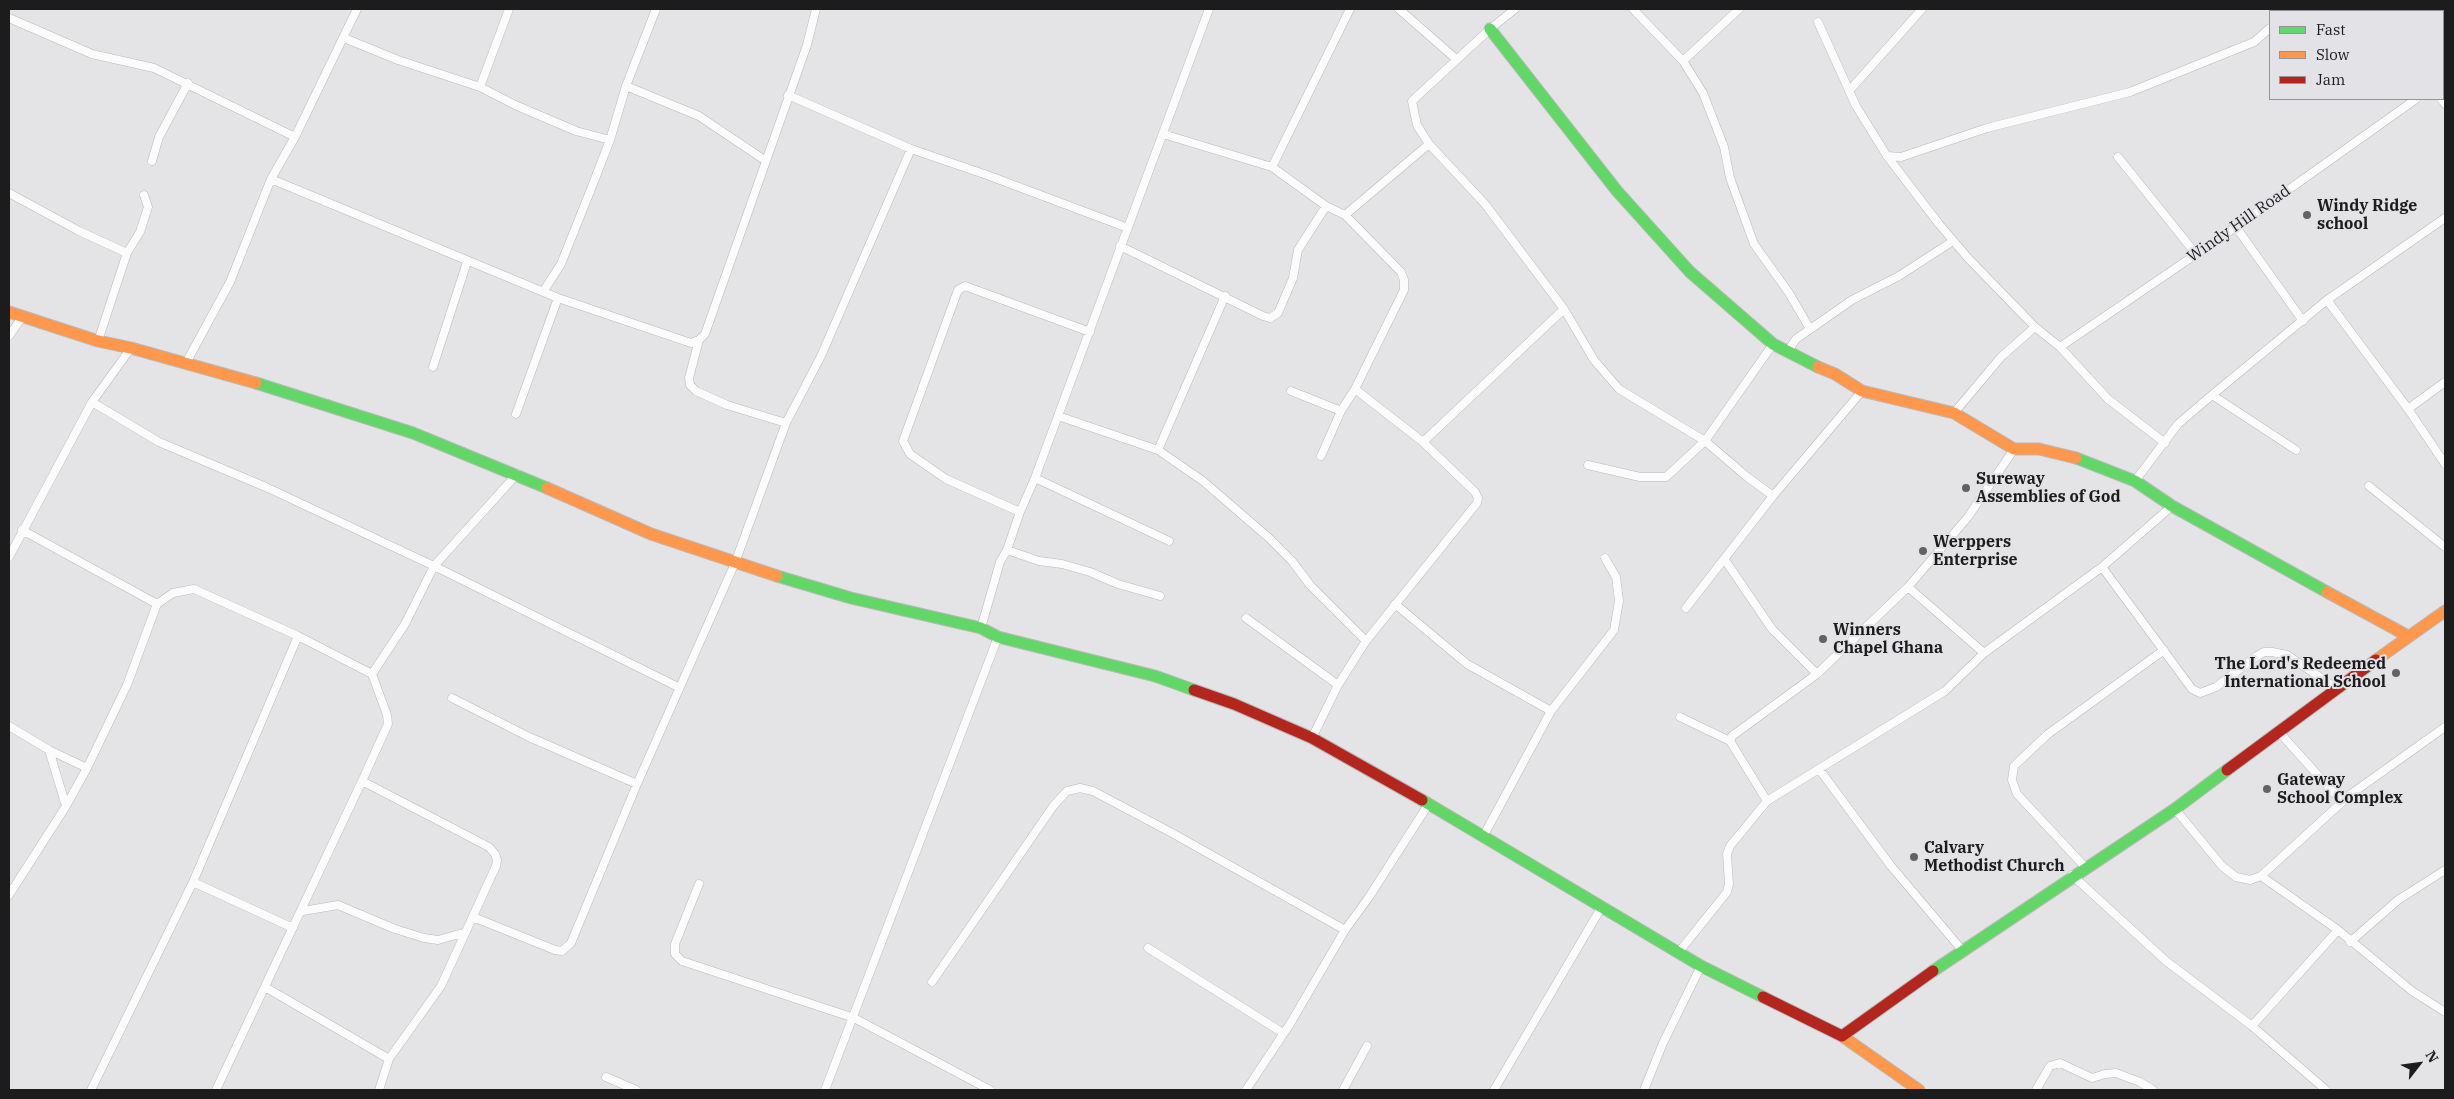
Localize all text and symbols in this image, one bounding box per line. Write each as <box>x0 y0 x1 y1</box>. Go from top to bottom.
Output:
legend <box>2269 10 2444 100</box>
text: Fast <box>2316 20 2346 39</box>
text: Slow <box>2316 45 2349 64</box>
text: Jam <box>2316 70 2345 89</box>
street label: Windy Hill Road <box>2184 181 2294 267</box>
place label: Windy Ridge school <box>2317 196 2417 234</box>
marker: Windy Ridge school <box>2301 209 2313 221</box>
place label: Sureway Assemblies of God <box>1976 469 2121 507</box>
marker: Sureway Assemblies of God <box>1960 482 1972 494</box>
place label: Werppers Enterprise <box>1933 532 2018 570</box>
marker: Werppers Enterprise <box>1917 545 1929 557</box>
place label: Winners Chapel Ghana <box>1833 620 1943 658</box>
marker: Winners Chapel Ghana <box>1817 633 1829 645</box>
place label: The Lord's Redeemed International School <box>2214 654 2386 692</box>
marker: The Lord's Redeemed International School <box>2390 667 2402 679</box>
place label: Gateway School Complex <box>2277 770 2403 808</box>
marker: Gateway School Complex <box>2261 783 2273 795</box>
place label: Calvary Methodist Church <box>1924 838 2065 876</box>
marker: Calvary Methodist Church <box>1908 851 1920 863</box>
north arrow <box>2394 1039 2444 1089</box>
text: N <box>2421 1047 2443 1066</box>

